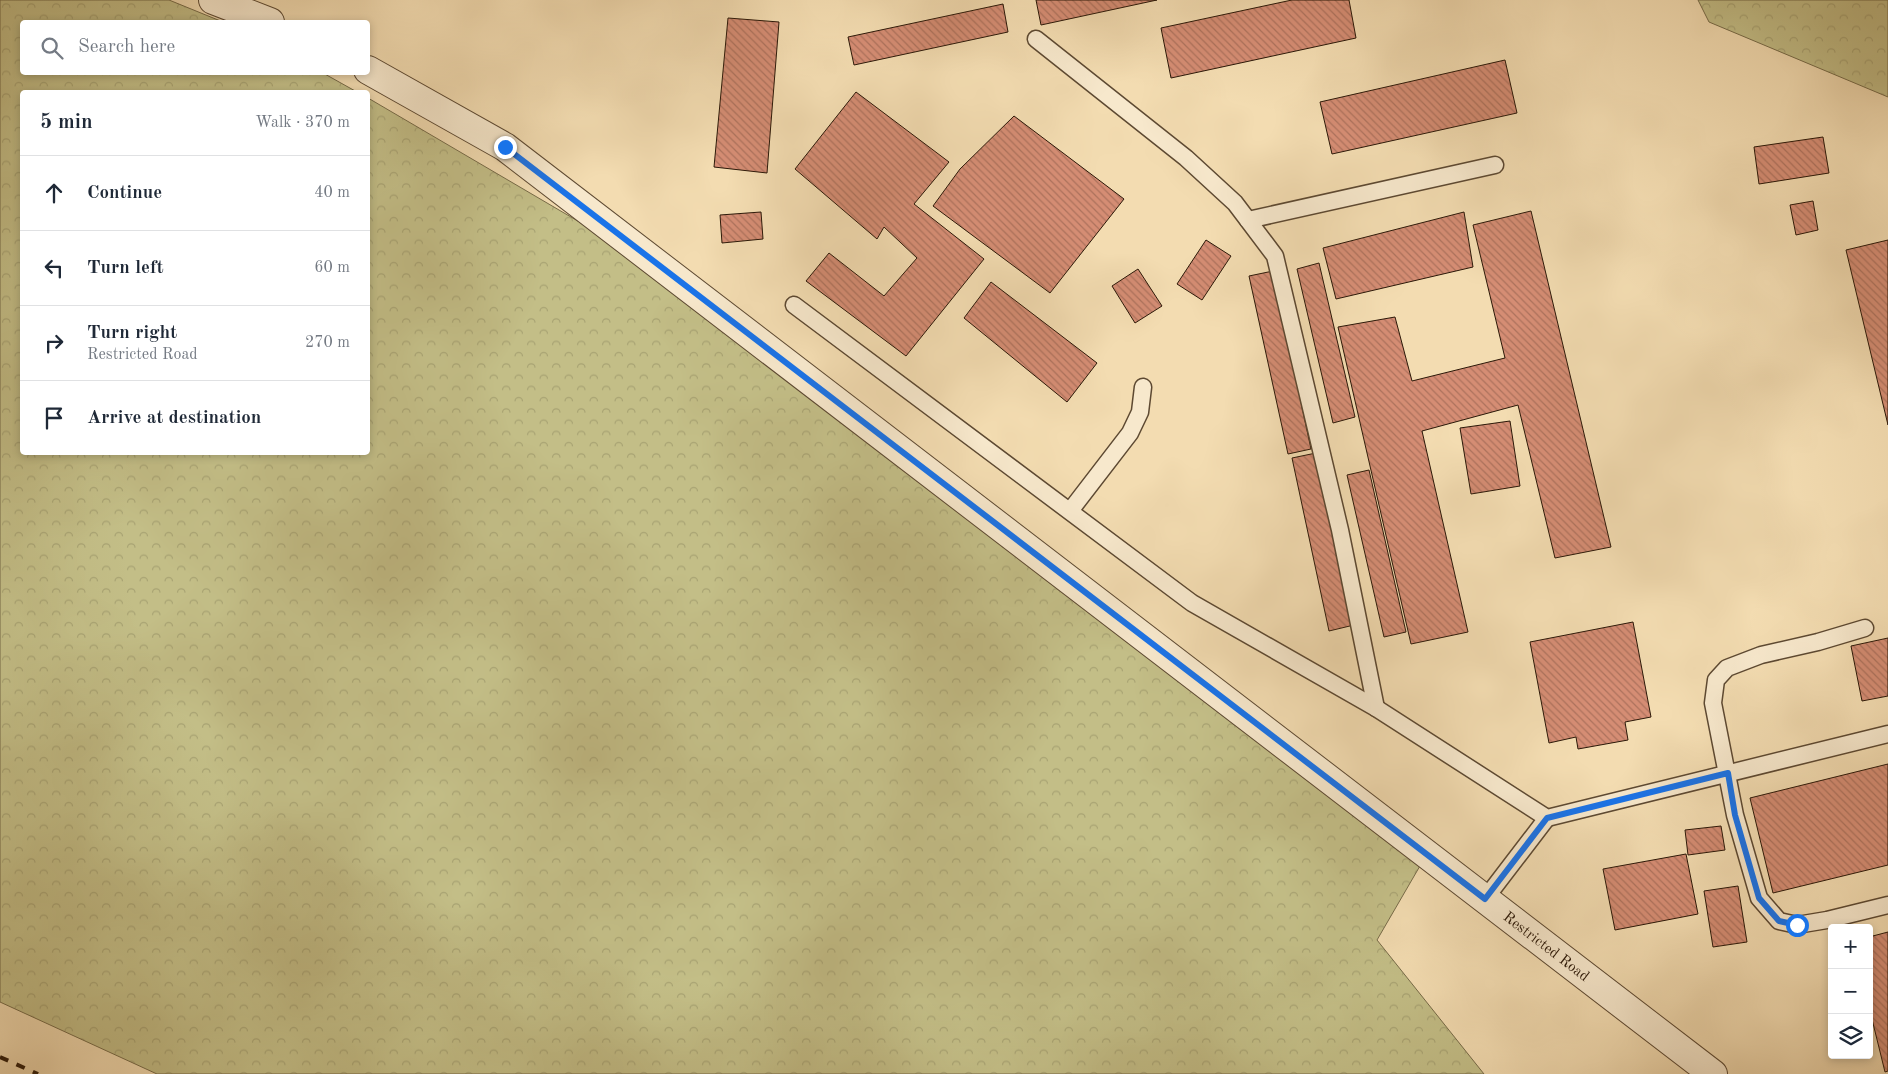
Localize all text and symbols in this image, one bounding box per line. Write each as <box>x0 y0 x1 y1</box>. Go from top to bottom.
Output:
search box <box>20 20 370 75</box>
icon: search <box>38 34 66 62</box>
text: Search here <box>78 38 175 57</box>
text: 5 min <box>40 112 93 133</box>
text: Walk · 370 m <box>255 115 350 131</box>
route end <box>494 136 517 159</box>
icon: ahead <box>40 179 68 207</box>
text: Continue <box>87 184 162 203</box>
text: 40 m <box>314 185 350 201</box>
icon: left <box>40 254 68 282</box>
text: Turn left <box>87 259 164 278</box>
text: 60 m <box>314 260 350 276</box>
text: Turn right <box>87 324 177 343</box>
icon: right <box>40 329 68 357</box>
text: 270 m <box>305 335 350 351</box>
text: Restricted Road <box>87 347 198 363</box>
icon: arrive <box>40 404 68 432</box>
text: Arrive at destination <box>87 409 261 428</box>
street label: Restricted Road <box>1500 910 1592 985</box>
route start <box>1786 914 1809 937</box>
map controls <box>1828 924 1873 1059</box>
button: + <box>1828 924 1873 969</box>
button: − <box>1828 969 1873 1014</box>
button: layers <box>1828 1014 1873 1059</box>

